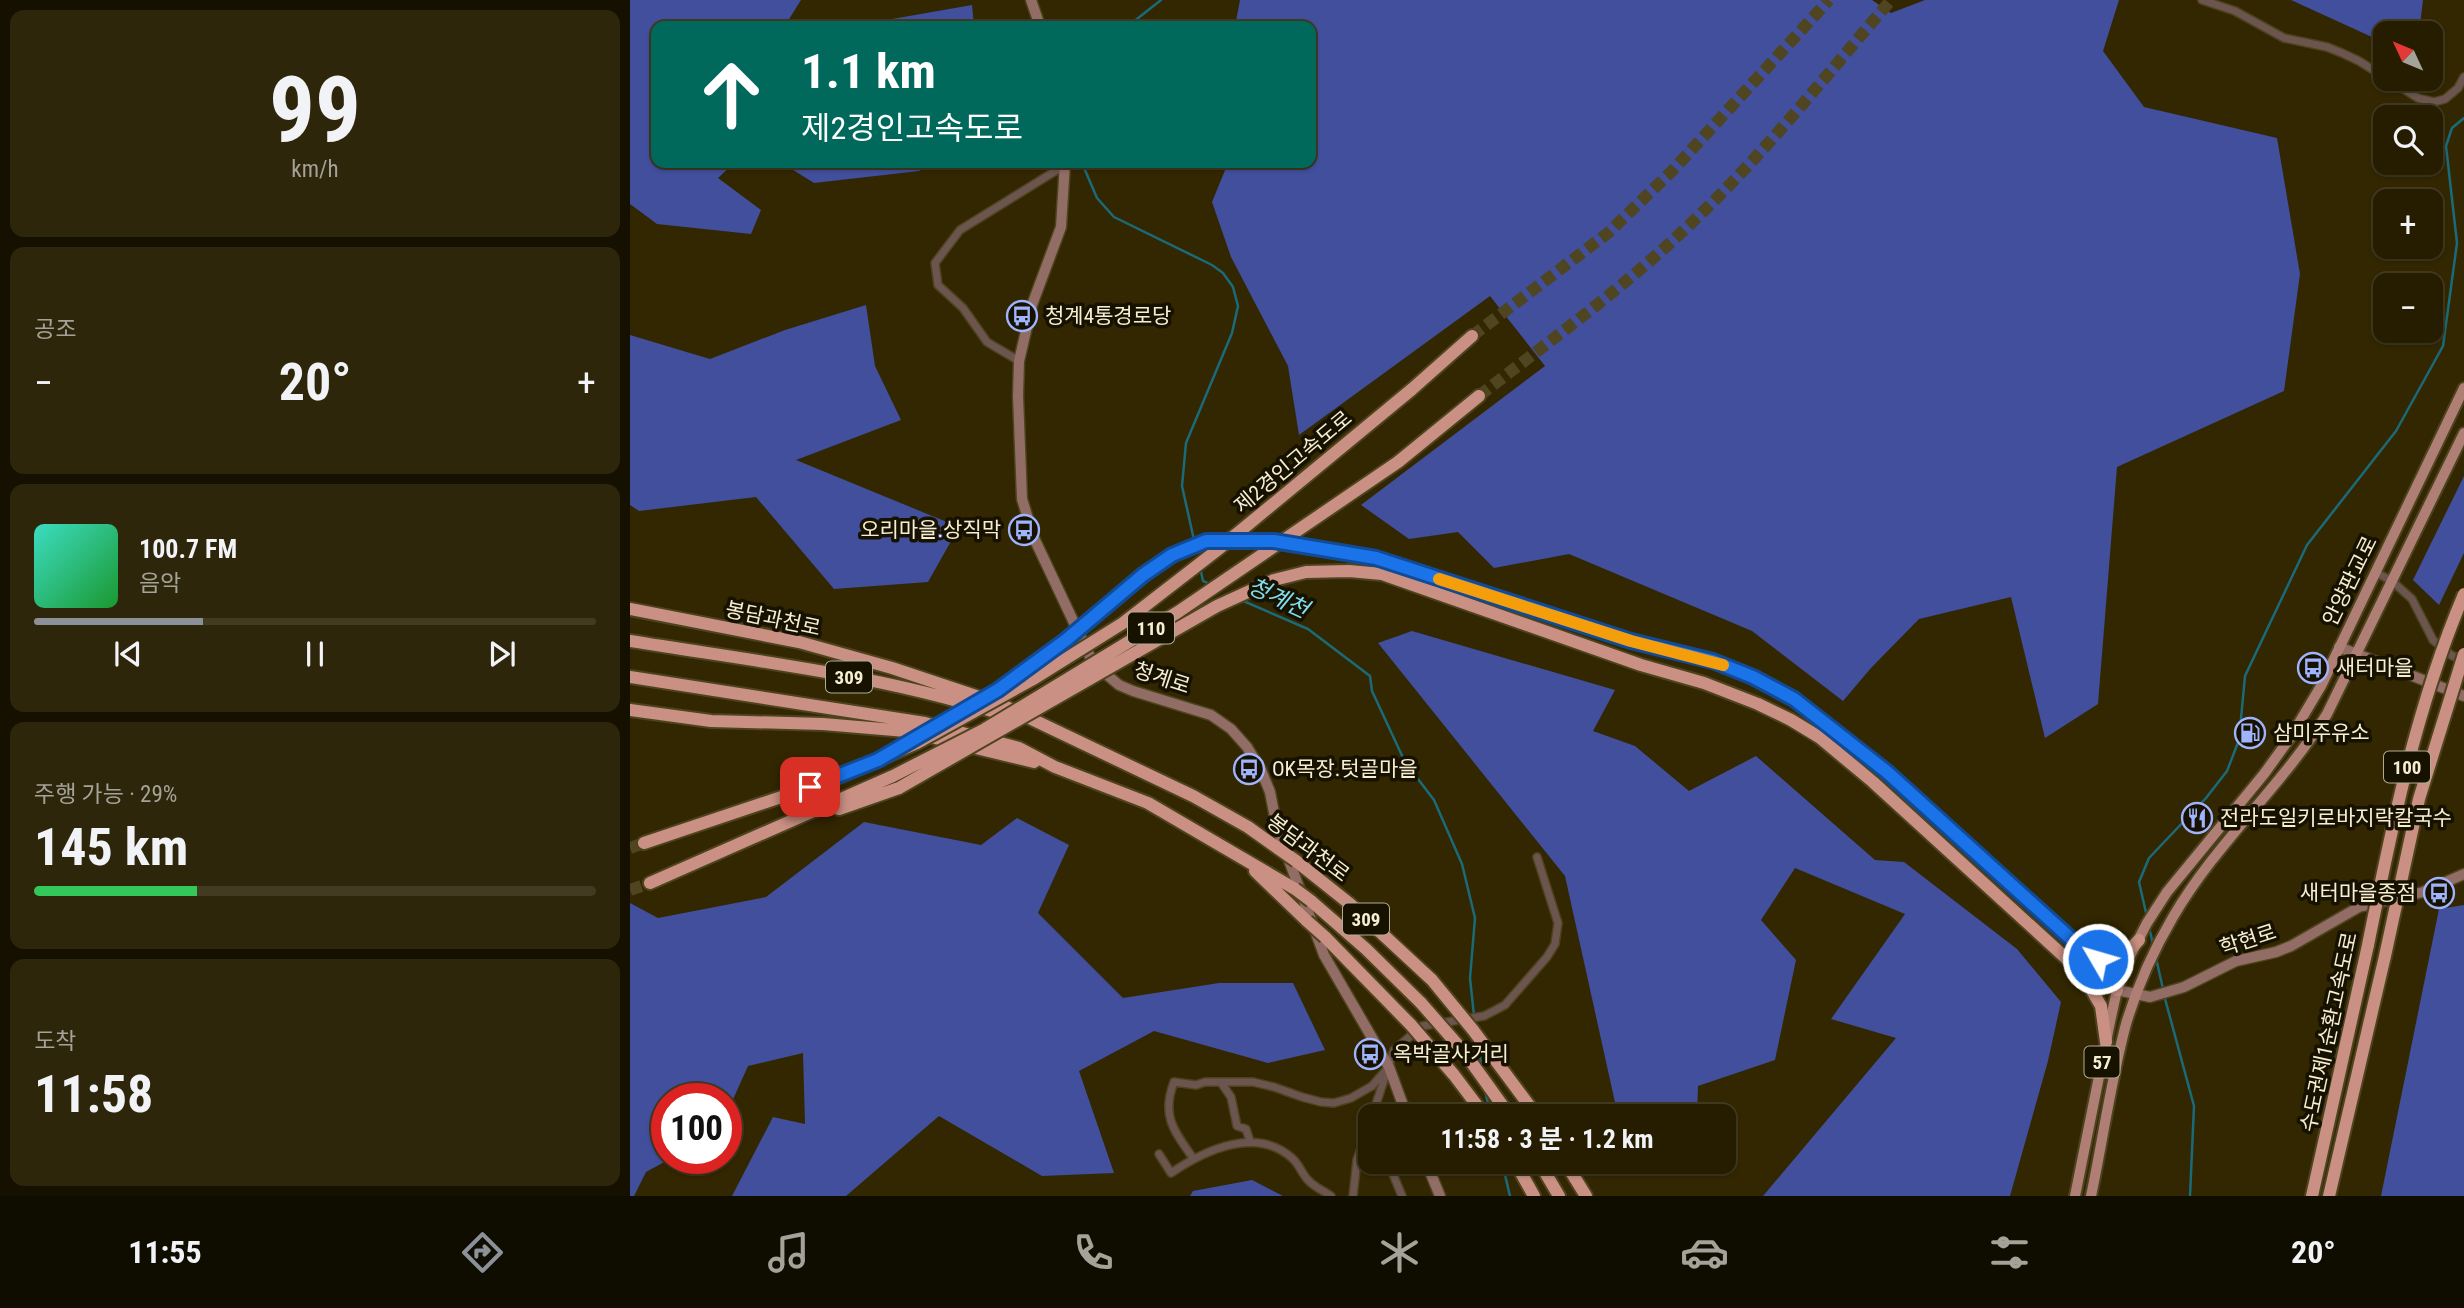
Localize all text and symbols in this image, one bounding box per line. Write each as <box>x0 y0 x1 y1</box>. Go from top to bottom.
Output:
north arrow <box>2373 21 2443 91</box>
map controls <box>2373 21 2443 343</box>
text: 1.1 km <box>801 43 936 100</box>
icon: ahead <box>686 49 777 140</box>
text: 99 <box>269 57 361 163</box>
button: search <box>2373 105 2443 175</box>
text: 제2경인고속도로 <box>801 109 1023 147</box>
text: km/h <box>291 156 339 183</box>
button: + <box>2373 189 2443 259</box>
button: − <box>2373 273 2443 343</box>
bus stop icon: 청계4통경로당 <box>1005 299 1039 333</box>
place label: 청계4통경로당 <box>1045 304 1171 328</box>
text: 공조 <box>34 316 76 343</box>
text: 20° <box>279 352 351 413</box>
text: − <box>34 361 53 405</box>
text: + <box>577 361 596 405</box>
street label: 제2경인고속도로 <box>1230 406 1356 518</box>
bus stop icon: 오리마을.상직막 <box>1007 513 1041 547</box>
place label: 오리마을.상직막 <box>860 518 1001 542</box>
street label: 안양판교로 <box>2318 532 2382 630</box>
text: 100.7 FM <box>139 534 237 564</box>
text: 음악 <box>139 570 181 597</box>
water label: 청계천 <box>1244 572 1315 625</box>
street label: 봉담과천로 <box>723 597 823 641</box>
road number: 110 <box>1128 612 1174 643</box>
icon: previous <box>109 635 147 673</box>
icon: pause <box>296 635 334 673</box>
icon: next <box>483 635 521 673</box>
bus stop icon: 새터마을 <box>2296 651 2330 685</box>
place label: 새터마을 <box>2336 656 2413 680</box>
street label: 청계로 <box>1131 658 1193 698</box>
road number: 309 <box>826 662 872 692</box>
fuel station icon: 삼미주유소 <box>2233 716 2267 750</box>
place label: 삼미주유소 <box>2273 721 2370 745</box>
bus stop icon: OK목장.텃골마을 <box>1232 752 1266 786</box>
road number: 100 <box>2384 752 2430 782</box>
pin <box>780 757 840 817</box>
place label: OK목장.텃골마을 <box>1272 757 1418 781</box>
icon: arrive <box>791 768 829 806</box>
text: 주행 가능 · 29% <box>34 781 177 808</box>
restaurant icon: 전라도일키로바지락칼국수 <box>2180 801 2214 835</box>
place label: 전라도일키로바지락칼국수 <box>2220 806 2452 830</box>
street label: 봉담과천로 <box>1262 809 1354 887</box>
text: 145 km <box>34 817 188 878</box>
bus stop icon: 새터마을종점 <box>2422 876 2456 910</box>
place label: 새터마을종점 <box>2300 881 2416 905</box>
road number: 309 <box>1343 903 1389 934</box>
street label: 학현로 <box>2217 920 2279 960</box>
position arrow <box>2061 922 2135 996</box>
street label: 수도권제1순환고속도로 <box>2296 930 2362 1134</box>
text: 도착 <box>34 1028 76 1055</box>
bus stop icon: 옥박골사거리 <box>1353 1037 1387 1071</box>
place label: 옥박골사거리 <box>1393 1042 1509 1066</box>
road number: 57 <box>2084 1046 2120 1078</box>
text: 11:58 <box>34 1064 153 1125</box>
speed limit sign: 100 <box>651 1083 742 1174</box>
text: 11:58 · 3 분 · 1.2 km <box>1440 1124 1654 1154</box>
icon: directions <box>458 1228 507 1277</box>
icon: music <box>764 1228 813 1277</box>
icon: phone <box>1069 1228 1118 1277</box>
icon: climate <box>1375 1228 1424 1277</box>
icon: car <box>1680 1228 1729 1277</box>
icon: filters <box>1985 1228 2034 1277</box>
text: 11:55 <box>128 1233 202 1271</box>
text: 20° <box>2291 1233 2336 1271</box>

